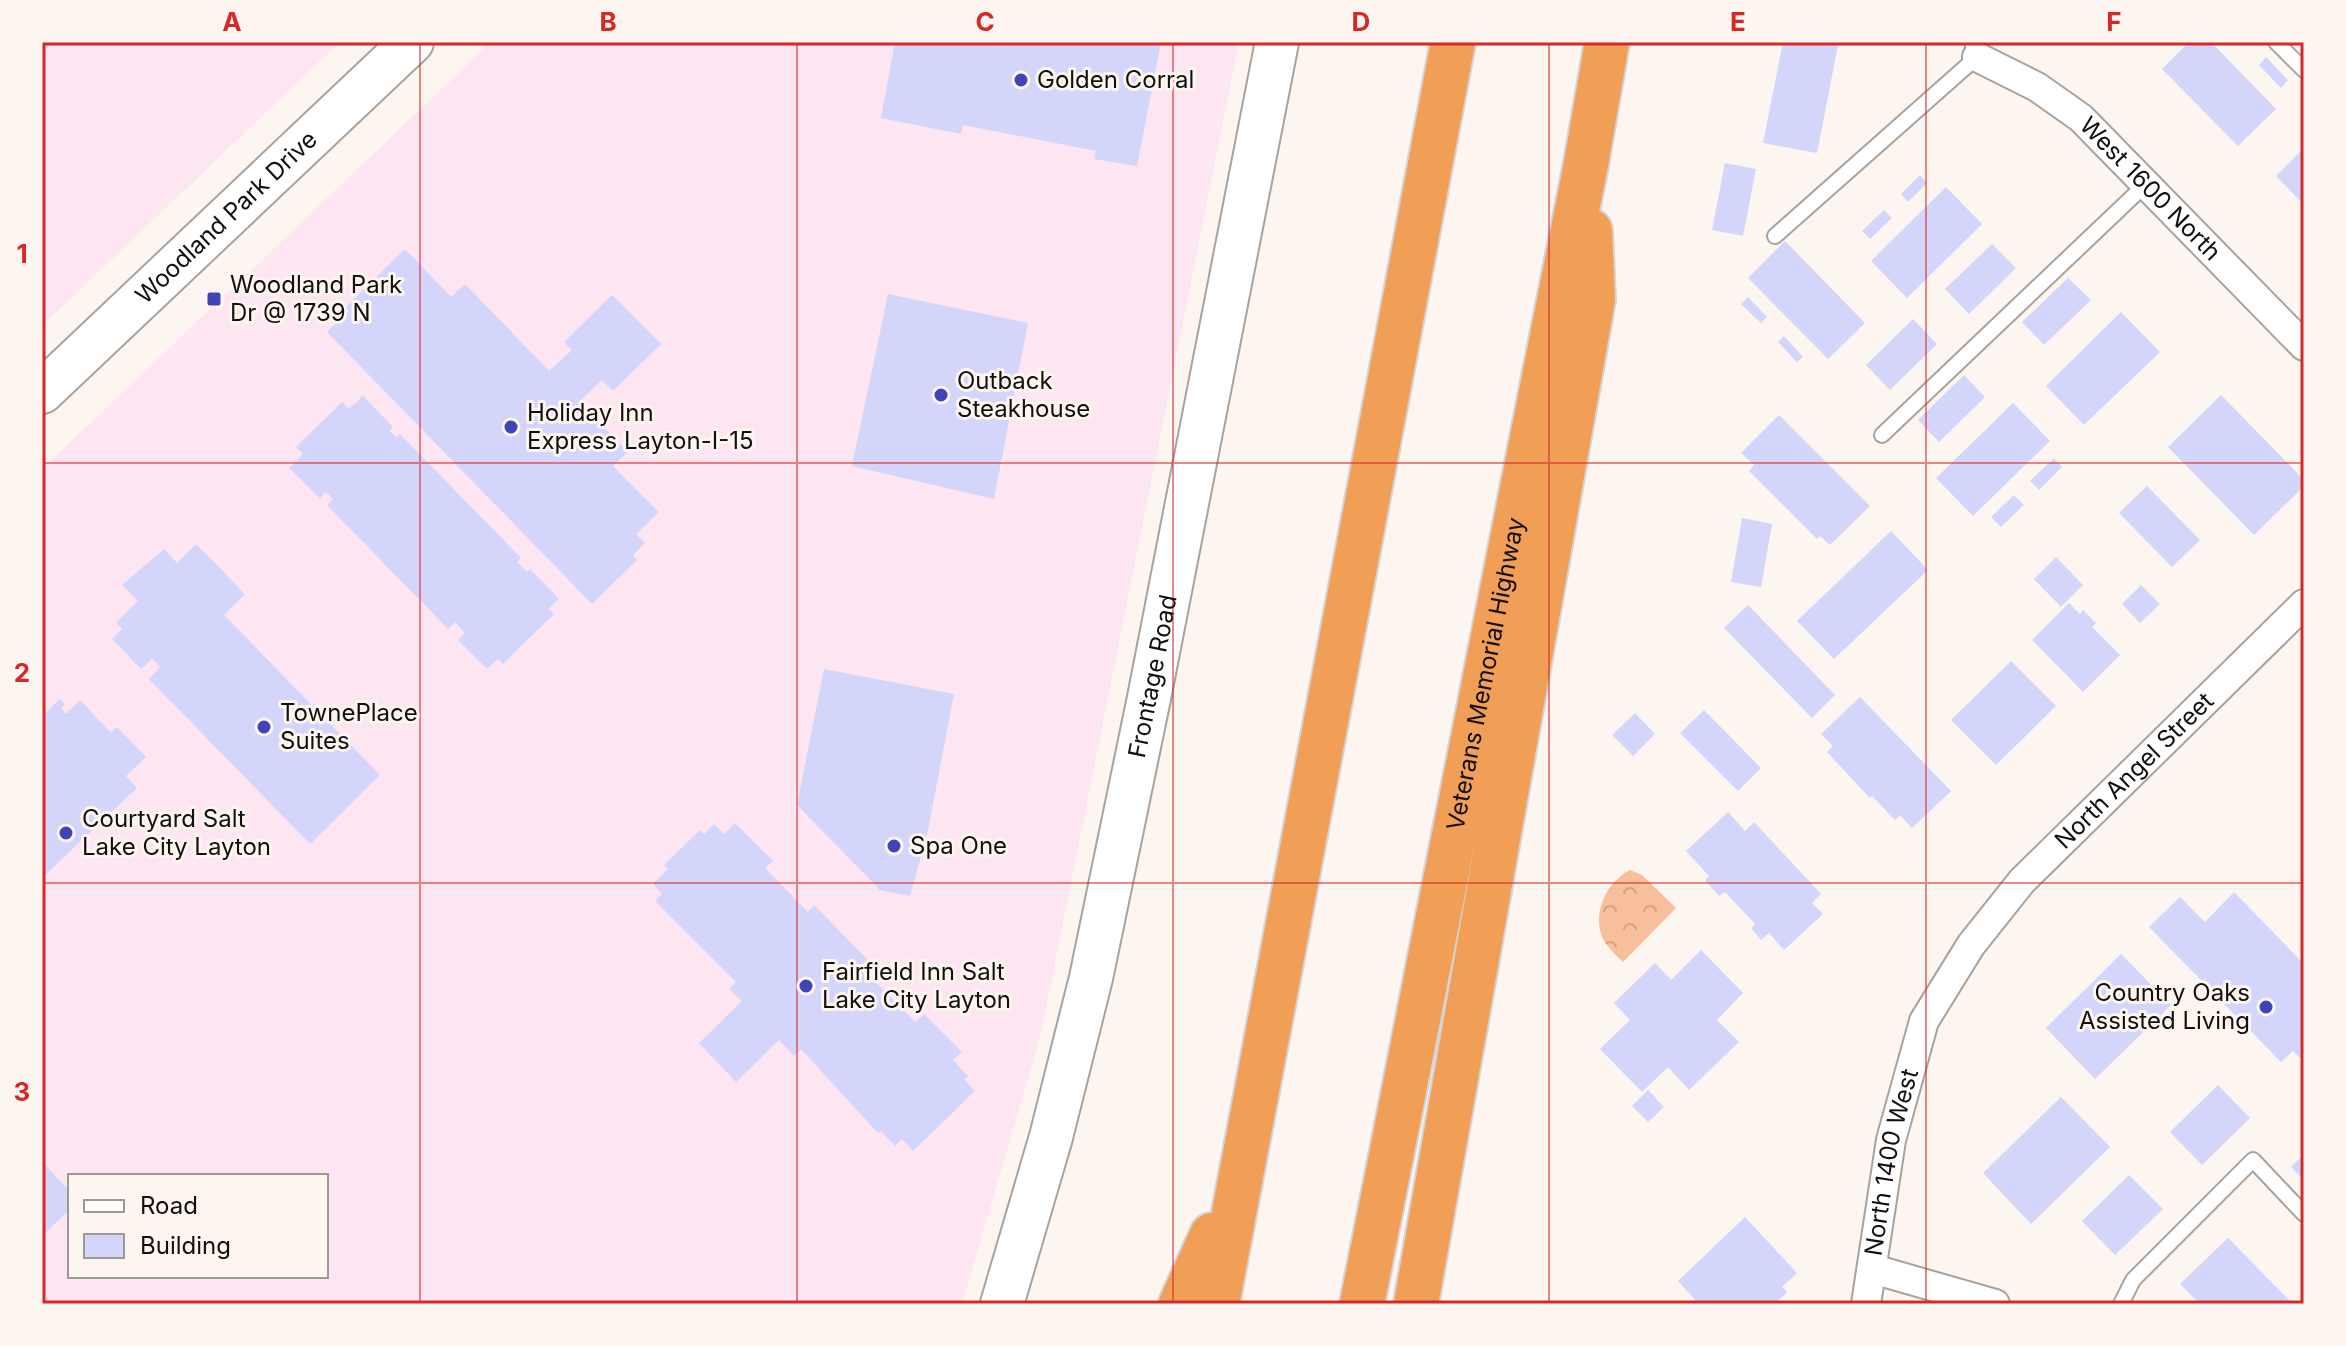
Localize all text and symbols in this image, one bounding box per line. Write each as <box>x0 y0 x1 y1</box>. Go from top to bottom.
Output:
text: A <box>222 6 242 37</box>
text: B <box>599 6 617 37</box>
text: C <box>975 6 995 37</box>
text: D <box>1352 6 1370 37</box>
text: E <box>1730 6 1746 37</box>
text: F <box>2106 6 2122 37</box>
place label: Golden Corral <box>1037 65 1194 94</box>
marker: Golden Corral <box>1012 71 1030 89</box>
street label: West 1600 North <box>2074 111 2227 266</box>
street label: Woodland Park Drive <box>130 125 323 310</box>
text: 1 <box>16 238 28 269</box>
place label: Woodland Park Dr @ 1739 N <box>230 270 402 327</box>
marker: Woodland Park Dr @ 1739 N <box>205 290 223 308</box>
place label: Outback Steakhouse <box>957 366 1090 423</box>
marker: Outback Steakhouse <box>932 386 950 404</box>
place label: Holiday Inn Express Layton-I-15 <box>527 398 754 455</box>
marker: Holiday Inn Express Layton-I-15 <box>502 418 520 436</box>
street label: Veterans Memorial Highway <box>1440 515 1530 833</box>
street label: Frontage Road <box>1122 592 1183 760</box>
text: 2 <box>14 657 30 688</box>
street label: North Angel Street <box>2049 686 2219 854</box>
place label: TownePlace Suites <box>280 698 418 755</box>
marker: TownePlace Suites <box>255 718 273 736</box>
place label: Courtyard Salt Lake City Layton <box>82 804 271 861</box>
marker: Courtyard Salt Lake City Layton <box>57 824 75 842</box>
place label: Spa One <box>910 831 1007 860</box>
marker: Spa One <box>885 837 903 855</box>
place label: Fairfield Inn Salt Lake City Layton <box>822 957 1011 1014</box>
marker: Fairfield Inn Salt Lake City Layton <box>797 977 815 995</box>
place label: Country Oaks Assisted Living <box>2079 978 2250 1035</box>
marker: Country Oaks Assisted Living <box>2257 998 2275 1016</box>
street label: North 1400 West <box>1859 1065 1924 1258</box>
text: 3 <box>14 1076 30 1107</box>
legend <box>68 1174 328 1278</box>
text: Road <box>140 1191 198 1220</box>
text: Building <box>140 1231 231 1260</box>

